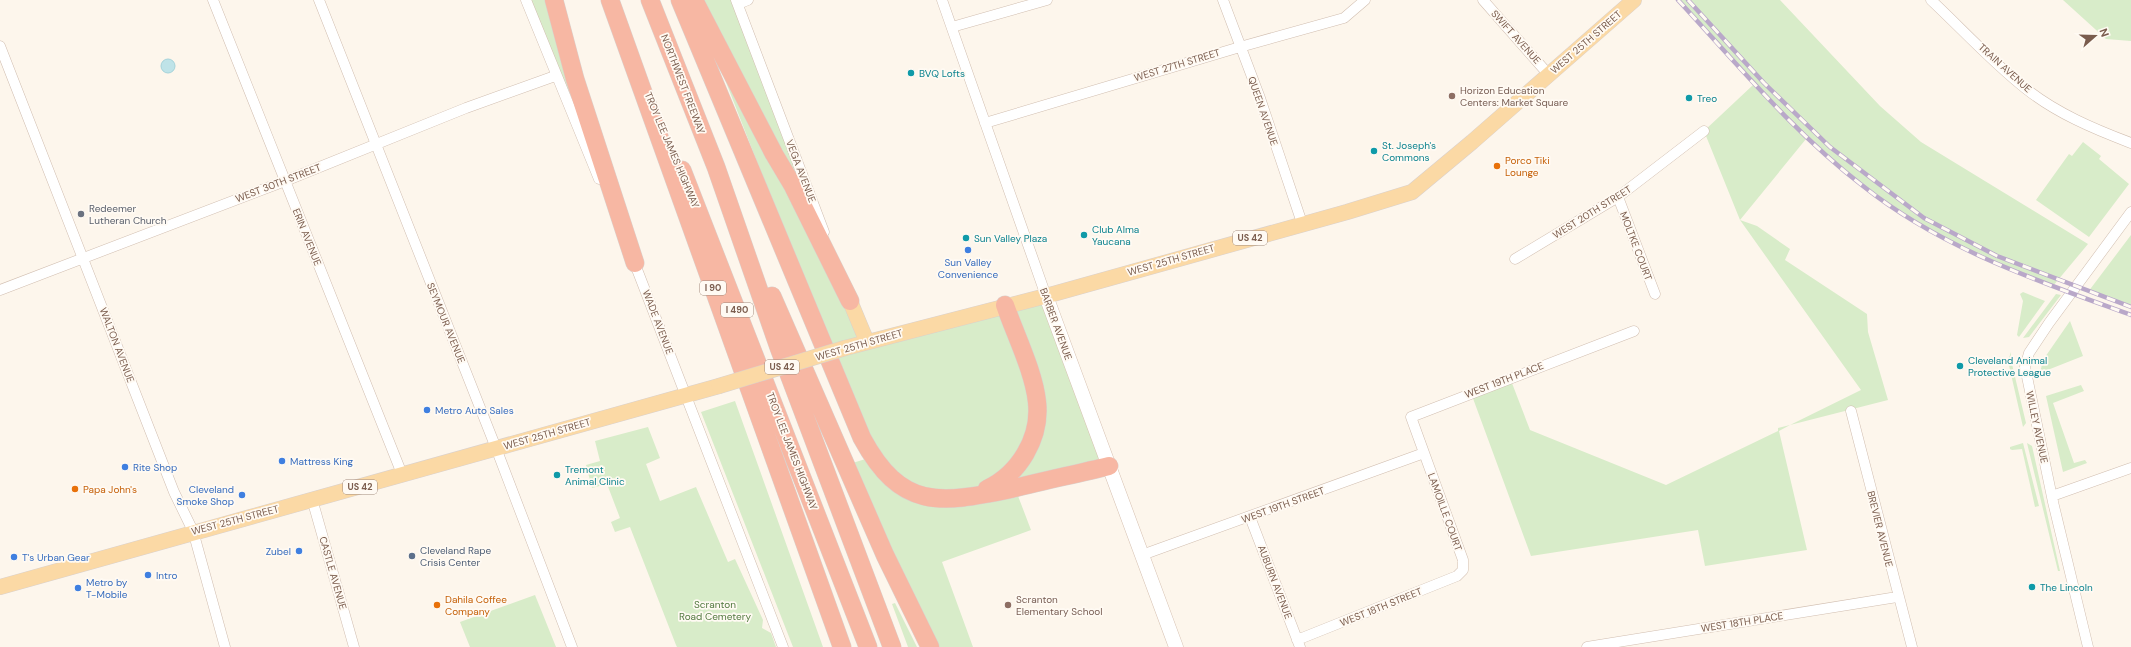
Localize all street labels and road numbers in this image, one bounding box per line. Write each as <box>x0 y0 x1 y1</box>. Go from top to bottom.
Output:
street label: SWIFT AVENUE <box>1488 7 1544 67</box>
street label: WEST 25TH STREET <box>1548 7 1625 76</box>
street label: NORTHWEST FREEWAY <box>658 32 708 136</box>
street label: TRAIN AVENUE <box>1976 41 2035 96</box>
street label: WEST 27TH STREET <box>1132 46 1222 84</box>
street label: QUEEN AVENUE <box>1245 75 1281 148</box>
street label: TROY LEE JAMES HIGHWAY <box>642 90 702 210</box>
street label: VEGA AVENUE <box>783 138 819 205</box>
street label: WEST 30TH STREET <box>233 161 323 205</box>
street label: WEST 20TH STREET <box>1550 182 1634 241</box>
street label: ERIN AVENUE <box>290 206 325 268</box>
street label: MOLTKE COURT <box>1617 210 1655 283</box>
road number: US 42 <box>1233 231 1267 245</box>
street label: WEST 25TH STREET <box>1126 241 1216 279</box>
street label: SEYMOUR AVENUE <box>424 281 468 365</box>
road number: I 90 <box>700 281 726 295</box>
street label: BARBER AVENUE <box>1037 286 1075 362</box>
street label: WADE AVENUE <box>640 288 676 356</box>
road number: I 490 <box>721 303 753 317</box>
street label: WALTON AVENUE <box>97 306 137 385</box>
street label: WEST 25TH STREET <box>814 326 904 364</box>
street label: WEST 19TH PLACE <box>1463 359 1546 401</box>
road number: US 42 <box>765 360 799 374</box>
street label: WILLEY AVENUE <box>2023 390 2051 465</box>
street label: TROY LEE JAMES HIGHWAY <box>764 391 820 512</box>
street label: WEST 25TH STREET <box>502 415 592 453</box>
street label: LAMOILLE COURT <box>1425 471 1465 553</box>
road number: US 42 <box>343 480 377 494</box>
street label: WEST 19TH STREET <box>1240 484 1327 526</box>
street label: BREVIER AVENUE <box>1864 490 1896 569</box>
street label: WEST 25TH STREET <box>190 502 281 538</box>
street label: CASTLE AVENUE <box>316 535 350 611</box>
street label: AUBURN AVENUE <box>1255 543 1295 621</box>
street label: WEST 18TH STREET <box>1338 584 1424 629</box>
street label: WEST 18TH PLACE <box>1700 609 1784 635</box>

